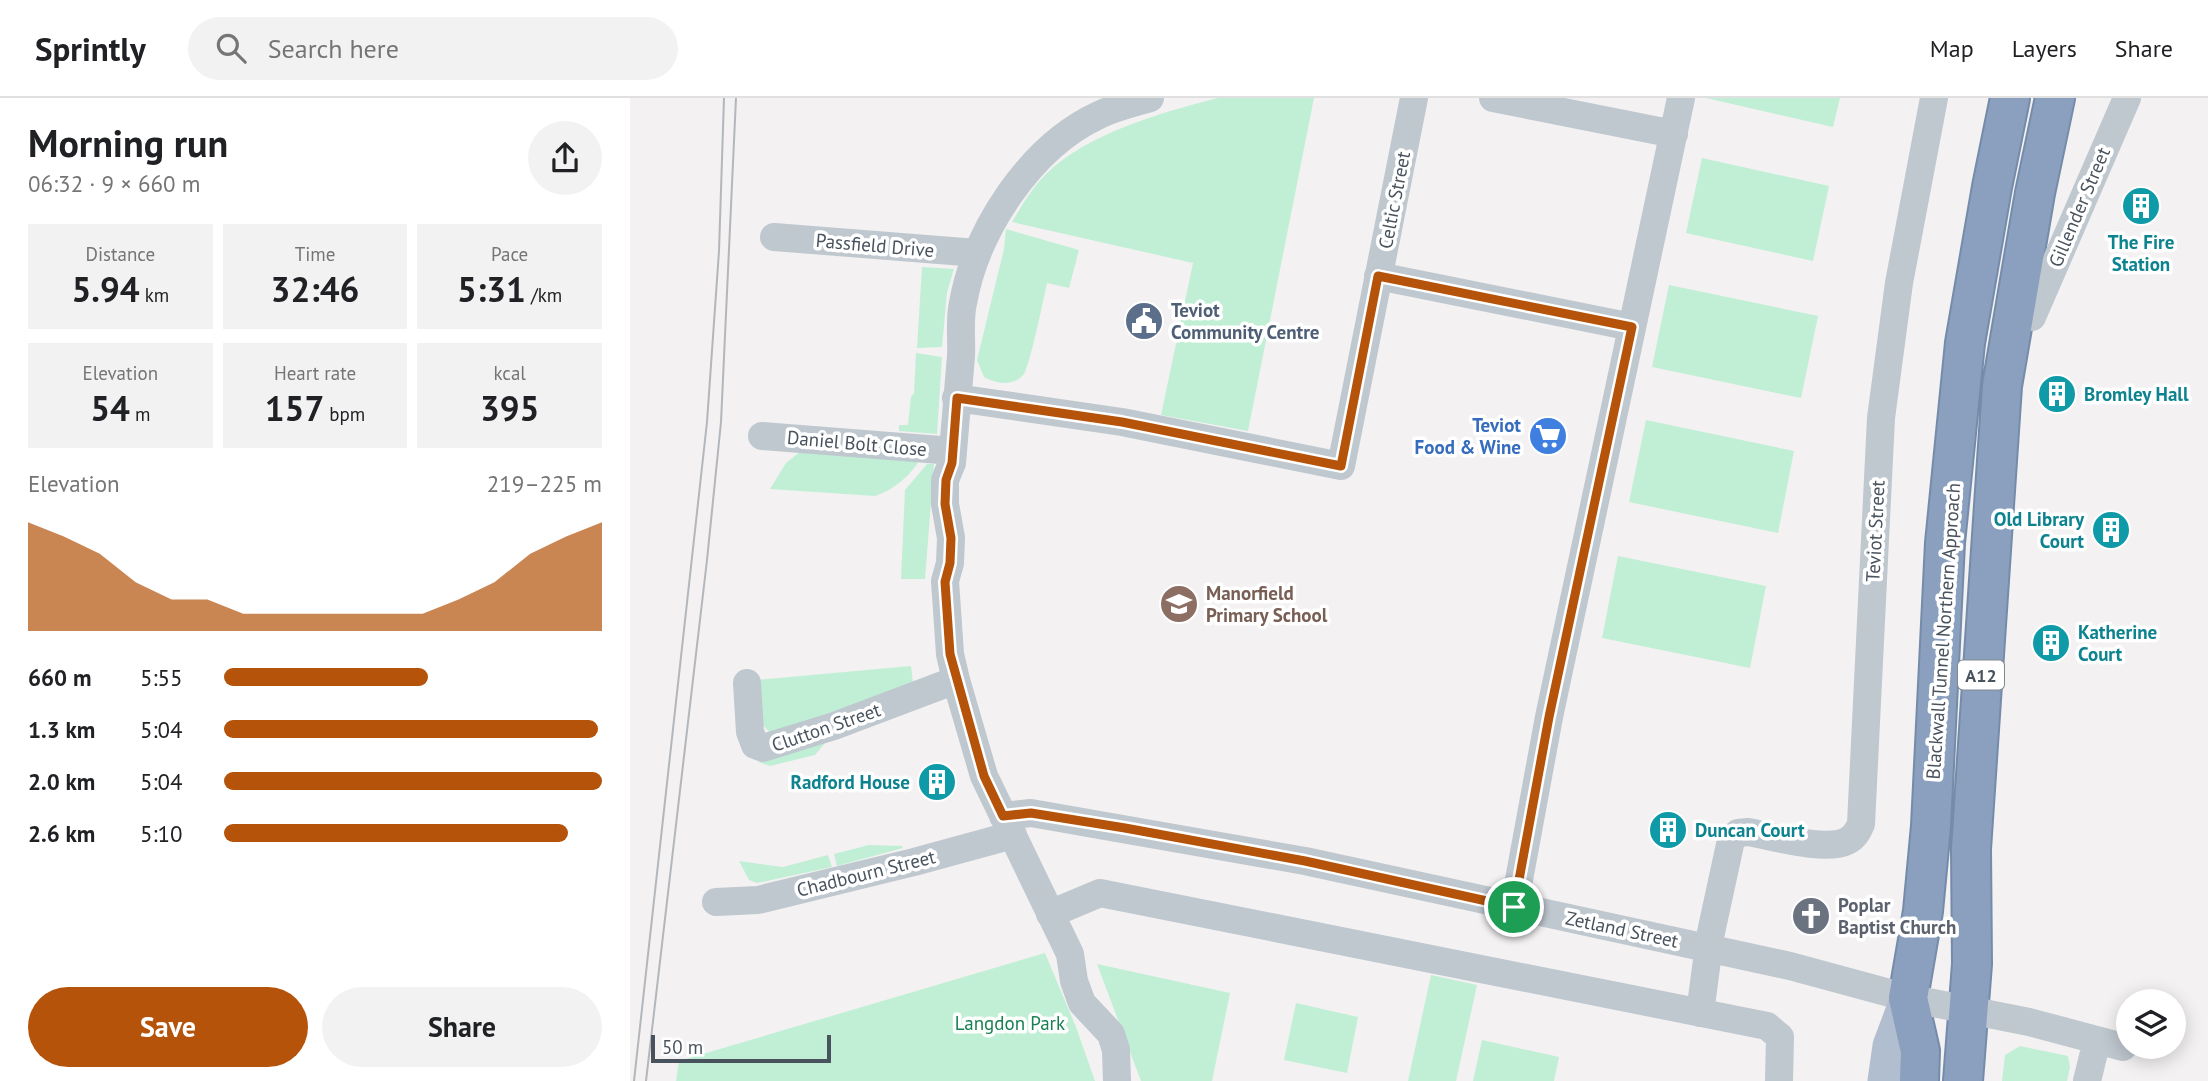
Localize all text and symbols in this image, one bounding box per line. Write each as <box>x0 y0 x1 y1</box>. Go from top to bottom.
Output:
search box <box>188 17 678 80</box>
text: Sprintly <box>35 27 146 70</box>
icon: search <box>212 29 250 67</box>
text: Search here <box>268 32 399 65</box>
text: Map <box>1930 33 1974 64</box>
text: Layers <box>2012 33 2077 64</box>
text: Share <box>2115 33 2173 64</box>
text: Morning run <box>28 118 228 167</box>
button: share <box>528 121 602 195</box>
street label: Gillender Street <box>2043 143 2115 271</box>
street label: Celtic Street <box>1373 149 1415 251</box>
text: 06:32 · 9 × 660 m <box>28 169 200 198</box>
building icon: The Fire Station <box>2120 185 2162 227</box>
street label: Passfield Drive <box>815 228 935 262</box>
place label: The Fire Station <box>2108 230 2174 276</box>
text: Distance <box>86 242 155 266</box>
text: Time <box>295 242 335 266</box>
text: Pace <box>491 242 528 266</box>
text: 5.94 <box>71 266 140 312</box>
text: 32:46 <box>271 266 359 312</box>
text: 5:31 <box>457 266 526 312</box>
text: km <box>140 283 169 307</box>
text: /km <box>526 283 562 307</box>
place label: Teviot Community Centre <box>1171 298 1319 344</box>
public building icon: Teviot Community Centre <box>1123 300 1165 342</box>
text: Elevation <box>82 361 158 385</box>
text: Heart rate <box>274 361 356 385</box>
text: kcal <box>493 361 526 385</box>
building icon: Bromley Hall <box>2036 373 2078 415</box>
place label: Bromley Hall <box>2084 382 2189 406</box>
text: 54 <box>90 385 130 431</box>
text: 157 <box>265 385 324 431</box>
text: 395 <box>480 385 539 431</box>
text: m <box>130 402 150 426</box>
text: bpm <box>324 402 365 426</box>
place label: Teviot Food & Wine <box>1415 413 1521 459</box>
supermarket icon: Teviot Food & Wine <box>1527 415 1569 457</box>
street label: Daniel Bolt Close <box>786 425 928 461</box>
text: Elevation <box>28 469 120 498</box>
text: 219–225 m <box>487 469 602 498</box>
street label: Teviot Street <box>1860 479 1890 582</box>
street label: Blackwall Tunnel Northern Approach <box>1921 482 1965 780</box>
place label: Old Library Court <box>1994 507 2085 553</box>
building icon: Old Library Court <box>2090 509 2132 551</box>
place label: Manorfield Primary School <box>1206 581 1328 627</box>
school or university icon: Manorfield Primary School <box>1158 583 1200 625</box>
place label: Katherine Court <box>2078 620 2157 666</box>
building icon: Katherine Court <box>2030 622 2072 664</box>
road number: A12 <box>1958 660 2004 690</box>
text: 660 m <box>28 663 91 692</box>
text: 5:55 <box>140 663 183 692</box>
street label: Clutton Street <box>768 697 884 757</box>
text: 1.3 km <box>28 715 95 744</box>
text: 5:04 <box>140 715 183 744</box>
building icon: Radford House <box>916 761 958 803</box>
text: 2.0 km <box>28 767 95 796</box>
text: 5:04 <box>140 767 183 796</box>
place label: Radford House <box>791 770 910 794</box>
building icon: Duncan Court <box>1647 809 1689 851</box>
place label: Duncan Court <box>1695 818 1805 842</box>
text: 2.6 km <box>28 819 95 848</box>
text: 5:10 <box>140 819 183 848</box>
street label: Chadbourn Street <box>794 844 938 902</box>
pin <box>1484 877 1544 937</box>
icon: arrive <box>1495 888 1533 926</box>
place label: Poplar Baptist Church <box>1838 893 1956 939</box>
church icon: Poplar Baptist Church <box>1790 895 1832 937</box>
street label: Zetland Street <box>1563 905 1681 953</box>
button: Save <box>28 987 308 1067</box>
button: Share <box>322 987 602 1067</box>
map controls <box>2116 989 2186 1059</box>
button: layers <box>2116 989 2186 1059</box>
park label: Langdon Park <box>955 1011 1065 1035</box>
scale bar <box>651 1032 831 1064</box>
text: 50 m <box>662 1035 703 1059</box>

